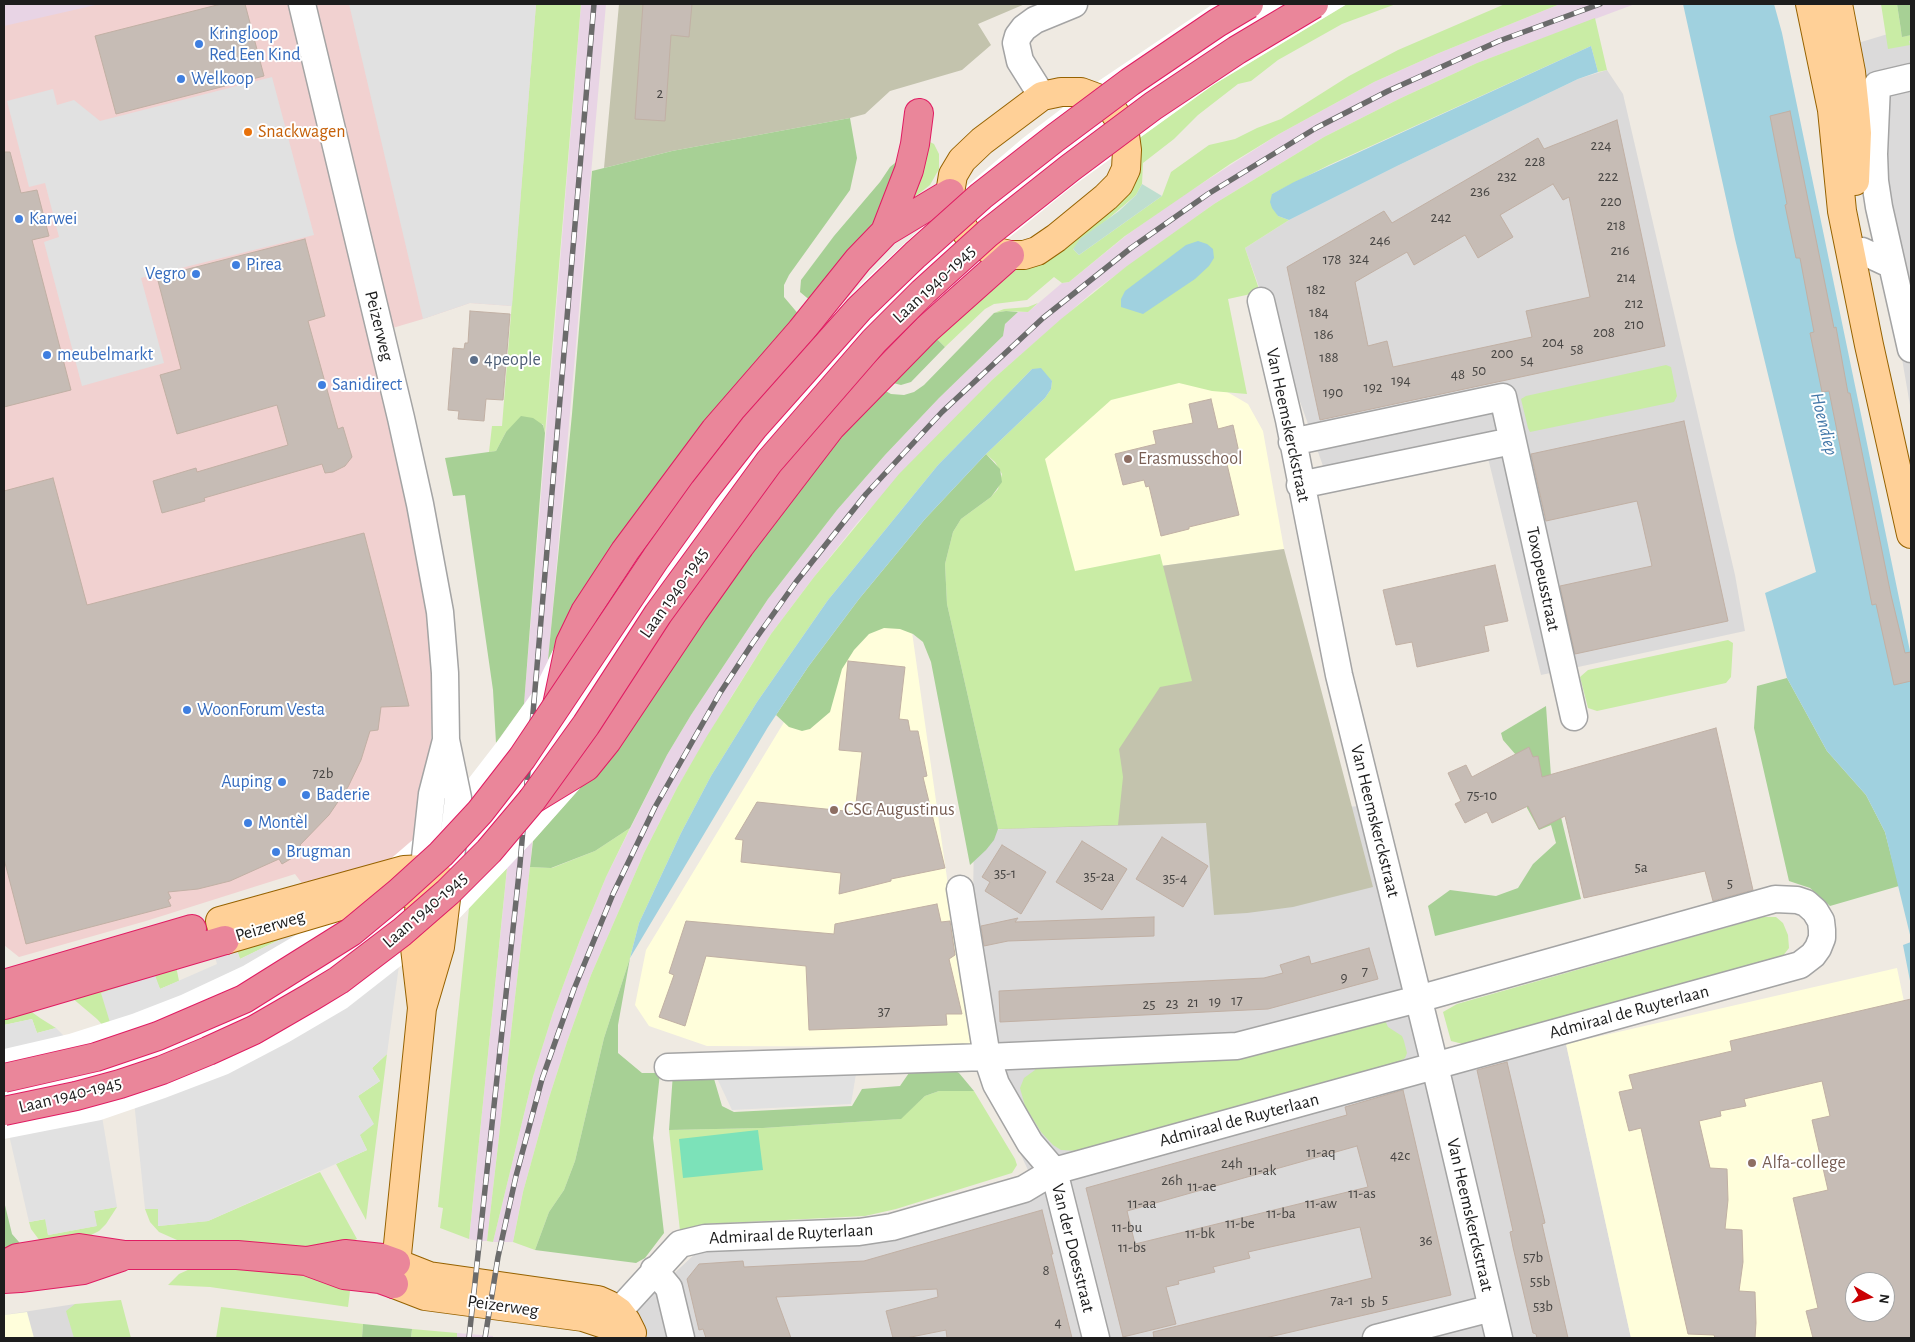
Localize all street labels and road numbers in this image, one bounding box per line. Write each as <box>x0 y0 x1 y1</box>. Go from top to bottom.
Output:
street label: Laan 1940-1945 <box>888 240 980 328</box>
street label: Peizerweg <box>360 289 398 363</box>
street label: Van Heemskerckstraat <box>1261 346 1315 504</box>
street label: Toxopeusstraat <box>1521 525 1565 633</box>
street label: Laan 1940-1945 <box>635 544 713 642</box>
street label: Van Heemskerckstraat <box>1346 742 1404 900</box>
street label: Laan 1940-1945 <box>378 867 472 953</box>
street label: Peizerweg <box>233 905 307 947</box>
street label: Admiraal de Ruyterlaan <box>1547 980 1711 1044</box>
street label: Laan 1940-1945 <box>16 1072 124 1118</box>
street label: Admiraal de Ruyterlaan <box>1157 1088 1321 1152</box>
street label: Van Heemskerckstraat <box>1442 1136 1498 1294</box>
street label: Van der Doesstraat <box>1047 1181 1099 1315</box>
street label: Admiraal de Ruyterlaan <box>708 1219 874 1249</box>
street label: Peizerweg <box>466 1290 540 1322</box>

